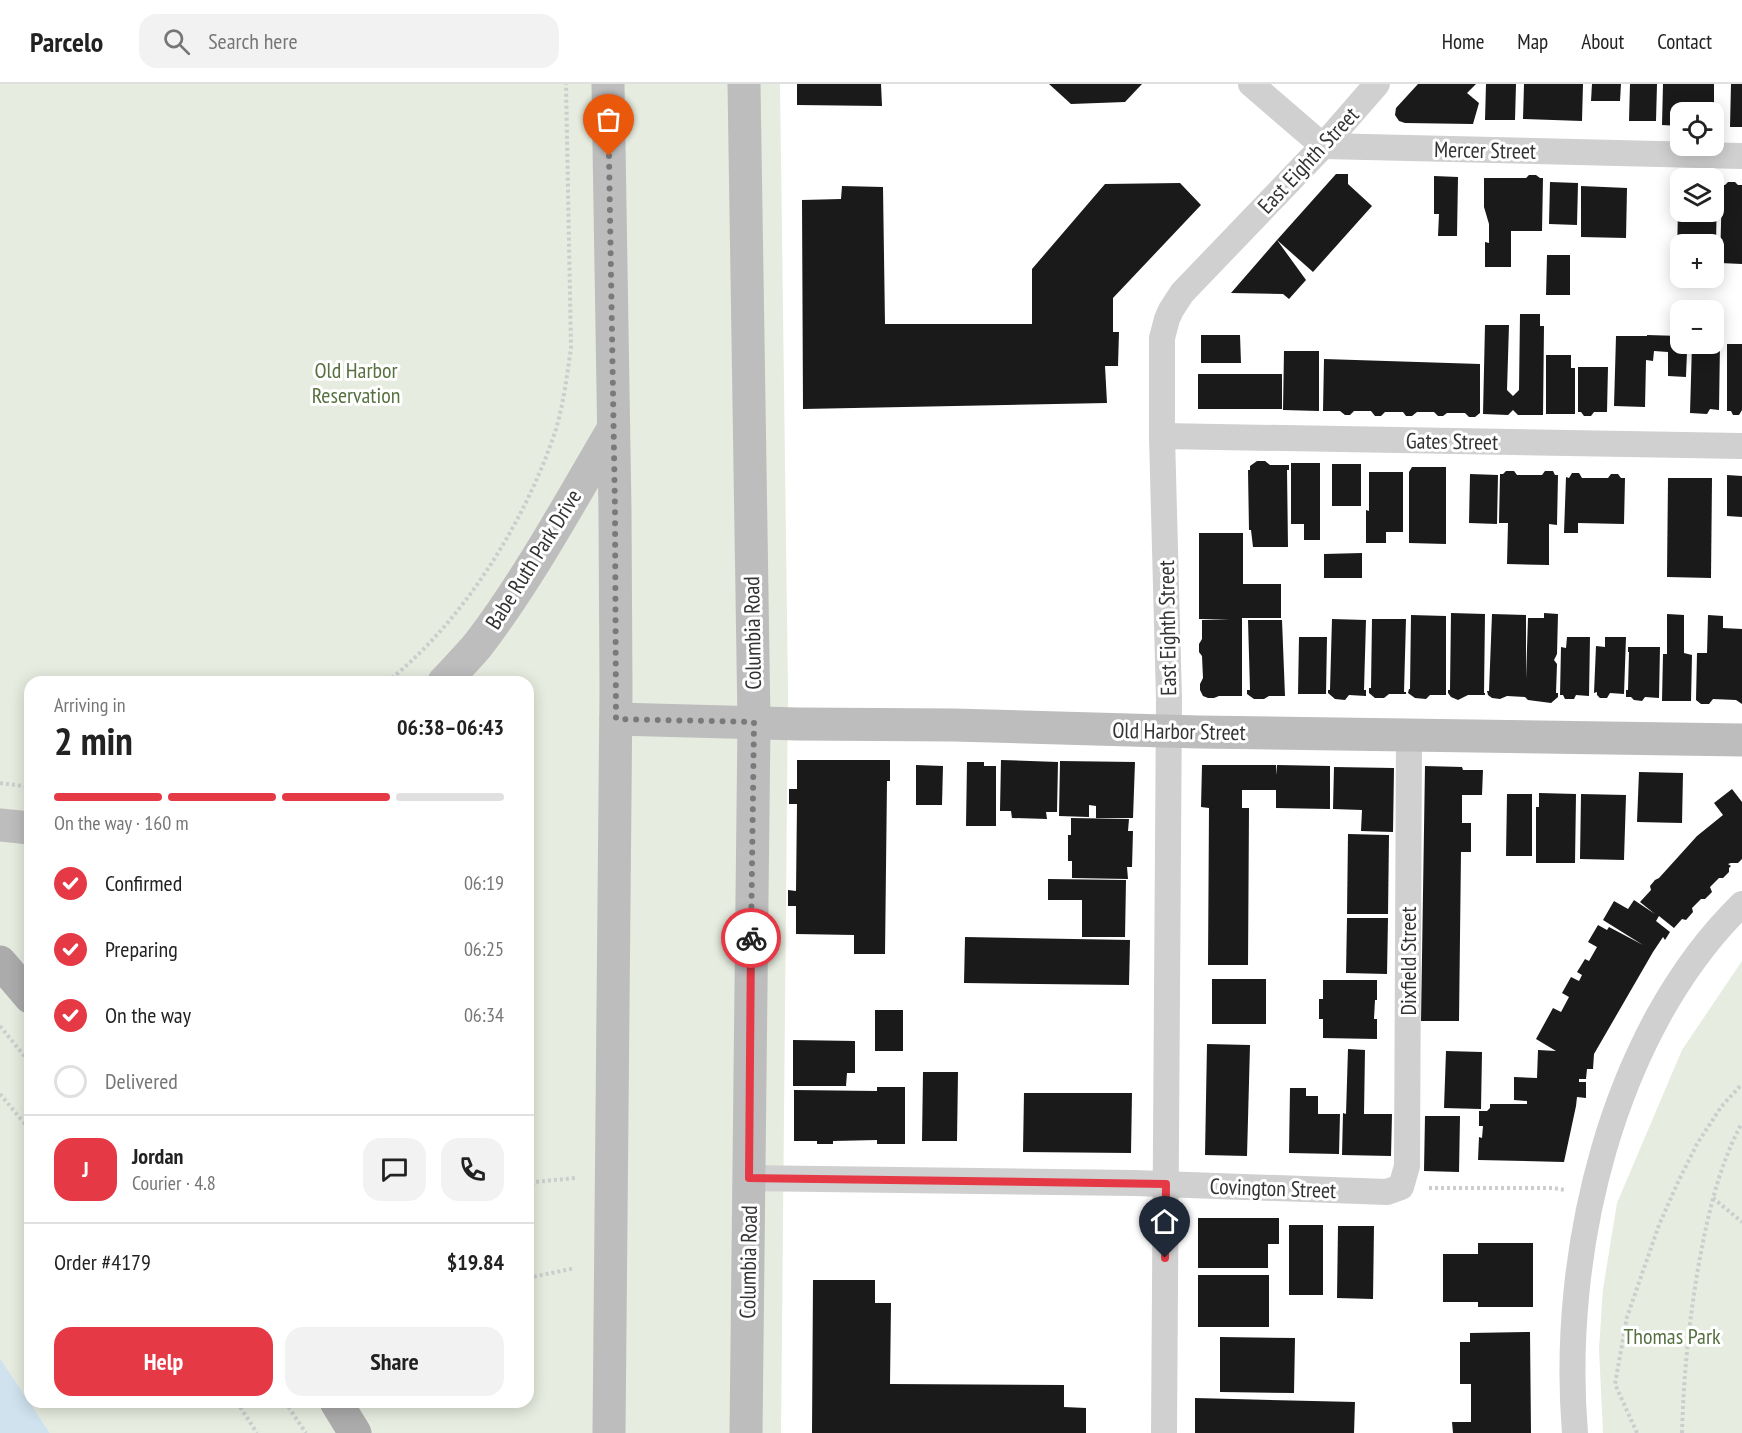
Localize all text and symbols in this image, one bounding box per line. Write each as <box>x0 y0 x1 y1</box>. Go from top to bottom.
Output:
search box <box>139 14 559 68</box>
text: Parcelo <box>30 23 103 60</box>
icon: search <box>160 25 193 58</box>
text: Search here <box>208 27 298 55</box>
text: Home <box>1442 28 1484 55</box>
text: Map <box>1517 28 1548 55</box>
text: About <box>1581 28 1624 55</box>
text: Contact <box>1657 28 1712 55</box>
pin <box>583 94 634 156</box>
street label: East Eighth Street <box>1251 101 1365 219</box>
map controls <box>1670 102 1724 354</box>
button: locate <box>1670 102 1724 156</box>
icon: bag <box>592 103 625 136</box>
street label: Mercer Street <box>1434 135 1536 165</box>
button: layers <box>1670 168 1724 222</box>
button: + <box>1670 234 1724 288</box>
button: − <box>1670 300 1724 354</box>
park label: Old Harbor Reservation <box>312 356 400 409</box>
street label: Gates Street <box>1406 426 1498 456</box>
street label: Babe Ruth Park Drive <box>479 484 587 634</box>
street label: East Eighth Street <box>1152 560 1182 696</box>
street label: Columbia Road <box>737 576 767 690</box>
text: Arriving in <box>54 692 126 718</box>
text: 06:38–06:43 <box>397 713 504 741</box>
text: 2 min <box>54 715 133 766</box>
street label: Old Harbor Street <box>1112 716 1246 746</box>
text: On the way · 160 m <box>54 810 189 836</box>
icon: check <box>54 867 87 900</box>
text: Confirmed <box>105 869 182 897</box>
text: 06:19 <box>464 870 504 896</box>
street label: Dixfield Street <box>1394 907 1422 1015</box>
courier <box>721 908 781 968</box>
icon: bike <box>735 922 768 955</box>
icon: check <box>54 933 87 966</box>
text: Preparing <box>105 935 178 963</box>
text: 06:25 <box>464 936 504 962</box>
icon: check <box>54 999 87 1032</box>
text: On the way <box>105 1001 191 1029</box>
text: 06:34 <box>464 1002 504 1028</box>
text: Delivered <box>105 1067 178 1095</box>
button: chat <box>363 1138 426 1201</box>
button: phone <box>441 1138 504 1201</box>
text: Jordan <box>132 1142 183 1170</box>
text: J <box>82 1155 89 1183</box>
text: Courier · 4.8 <box>132 1170 216 1196</box>
street label: Covington Street <box>1209 1172 1337 1204</box>
pin <box>1139 1196 1190 1258</box>
street label: Columbia Road <box>733 1205 763 1319</box>
icon: home <box>1148 1205 1181 1238</box>
text: Order #4179 <box>54 1248 151 1276</box>
text: $19.84 <box>447 1248 504 1276</box>
park label: Thomas Park <box>1624 1322 1721 1350</box>
button: Help <box>54 1327 273 1396</box>
button: Share <box>285 1327 504 1396</box>

